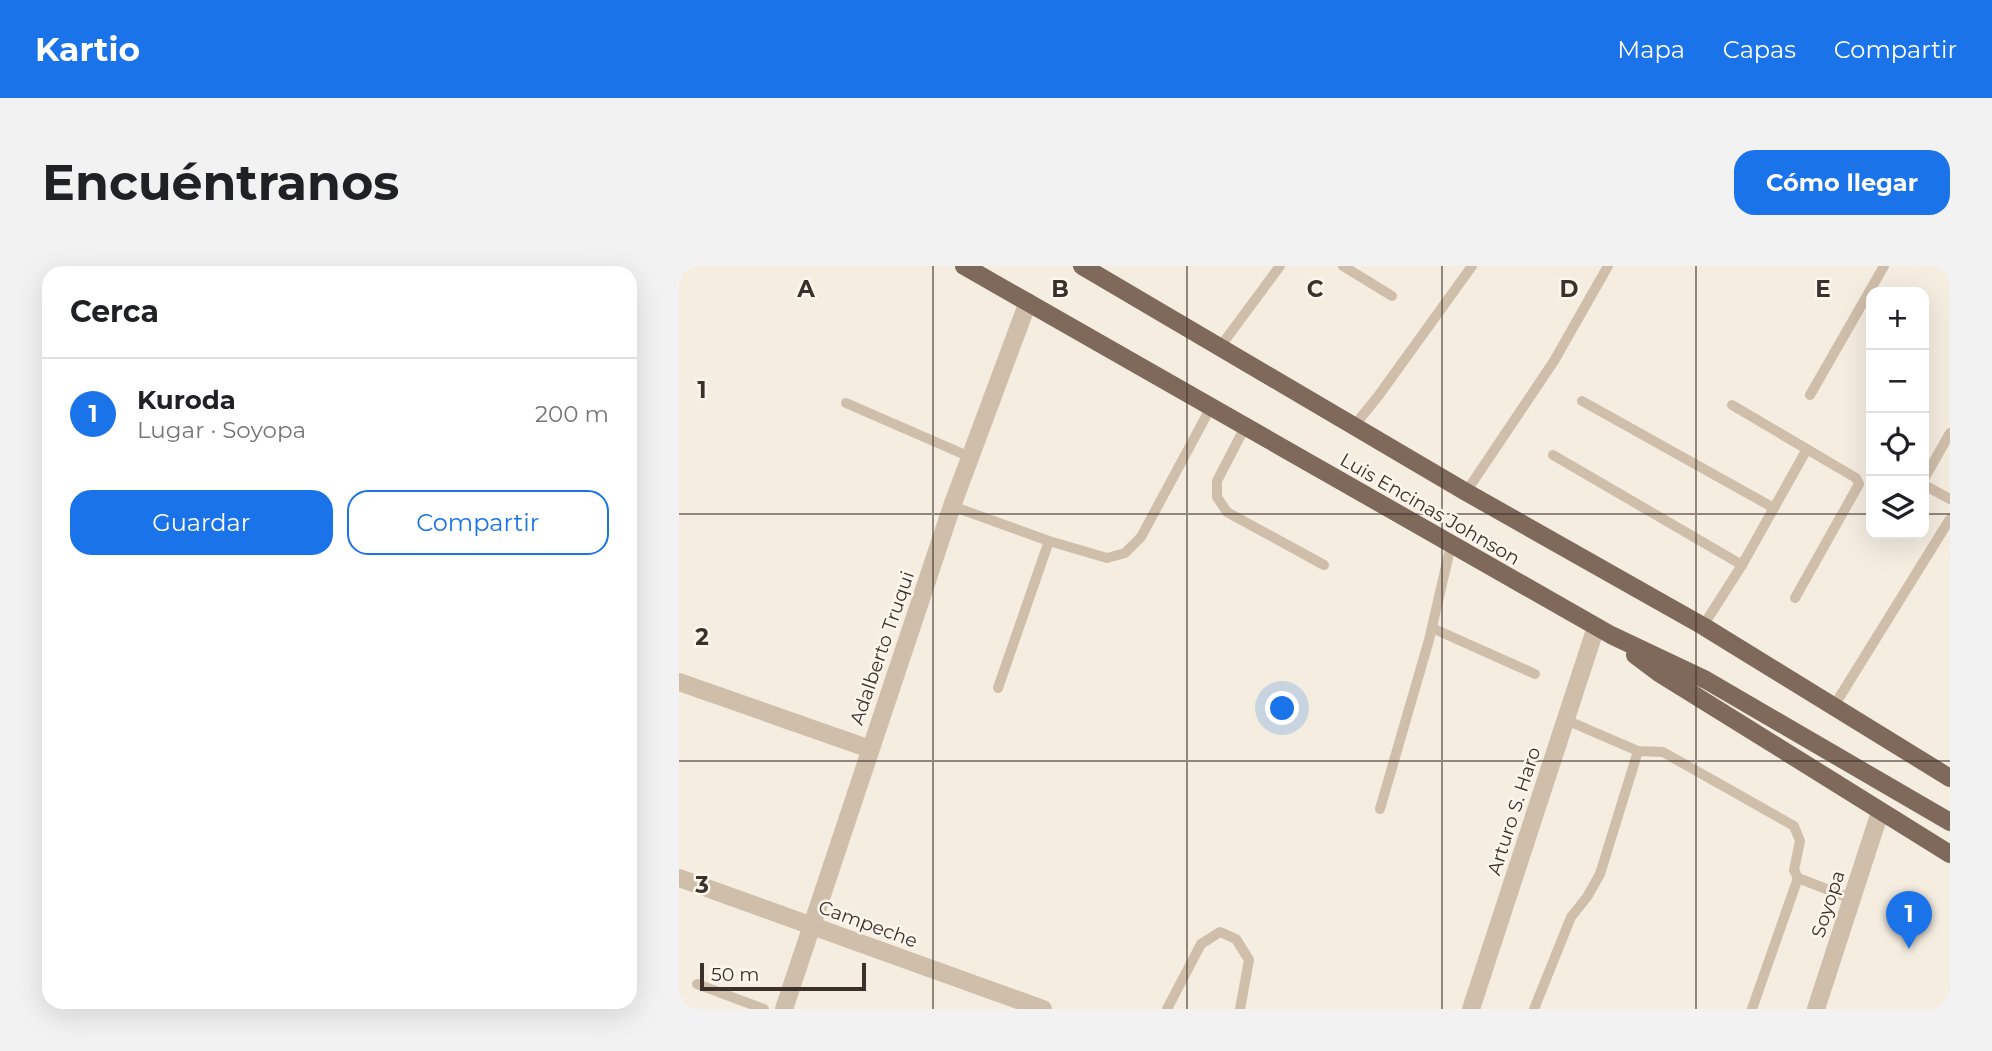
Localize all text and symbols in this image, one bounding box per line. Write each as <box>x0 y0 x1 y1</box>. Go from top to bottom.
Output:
text: Kartio <box>35 29 140 69</box>
text: Mapa <box>1617 35 1685 64</box>
text: Capas <box>1723 35 1796 64</box>
text: Compartir <box>1834 35 1957 64</box>
button: Cómo llegar <box>1734 150 1950 215</box>
text: Encuéntranos <box>42 153 399 212</box>
text: A <box>796 275 815 303</box>
text: B <box>1051 275 1069 303</box>
text: C <box>1307 275 1324 303</box>
text: D <box>1560 275 1579 303</box>
text: E <box>1815 275 1831 303</box>
map controls <box>1866 287 1929 539</box>
button: + <box>1866 287 1929 350</box>
text: Cerca <box>70 293 159 330</box>
button: − <box>1866 350 1929 413</box>
text: 1 <box>697 376 707 404</box>
text: Kuroda <box>137 384 236 416</box>
text: 1 <box>88 400 98 428</box>
text: 200 m <box>535 400 609 428</box>
button: locate <box>1866 413 1929 476</box>
text: Lugar · Soyopa <box>137 416 306 444</box>
street label: Luis Encinas Johnson <box>1336 448 1524 570</box>
button: layers <box>1866 476 1929 539</box>
button: Guardar <box>70 490 333 555</box>
button: Compartir <box>347 490 609 555</box>
street label: Adalberto Truqui <box>845 568 919 728</box>
text: 2 <box>695 623 709 651</box>
your location <box>1265 691 1299 725</box>
street label: Arturo S. Haro <box>1482 744 1546 878</box>
street label: Soyopa <box>1806 868 1850 940</box>
text: 3 <box>694 871 709 899</box>
pin: 1 <box>1886 891 1932 949</box>
street label: Campeche <box>815 895 921 953</box>
scale bar <box>700 960 866 992</box>
text: 50 m <box>711 963 759 986</box>

